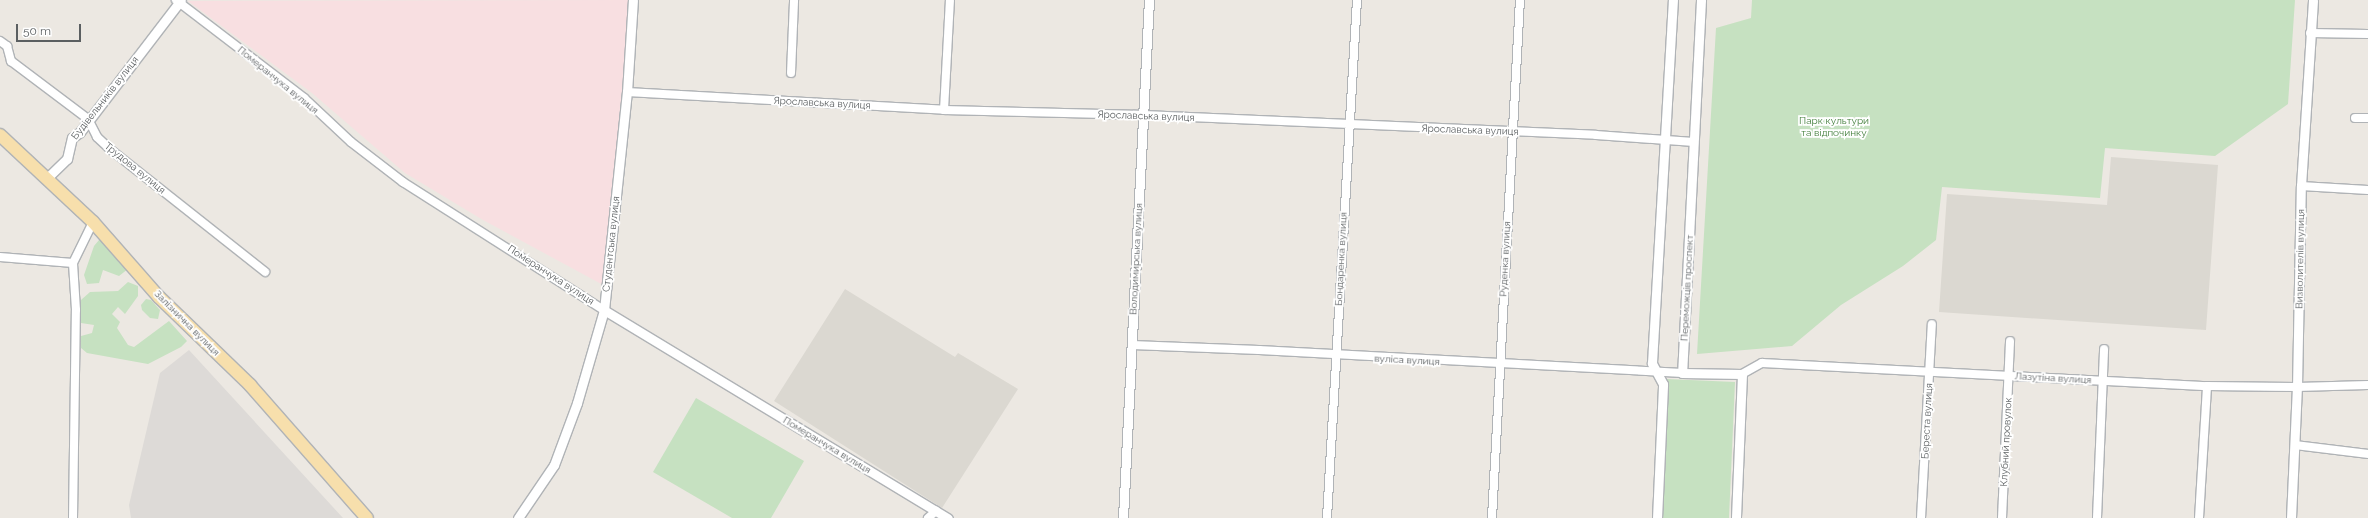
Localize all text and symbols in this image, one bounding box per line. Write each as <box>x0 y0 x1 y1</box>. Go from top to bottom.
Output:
scale bar <box>18 16 83 42</box>
text: 50 m <box>23 24 51 38</box>
street label: Померанчука вулиця <box>235 44 321 116</box>
street label: Будівельників вулиця <box>69 54 141 142</box>
street label: Ярославська вулиця <box>773 94 871 112</box>
street label: Ярославська вулиця <box>1097 108 1195 124</box>
park label: Парк культури та відпочинку <box>1799 114 1869 138</box>
street label: Ярославська вулиця <box>1421 122 1519 138</box>
street label: Трудова вулиця <box>102 140 168 196</box>
street label: Студентська вулиця <box>600 196 622 292</box>
street label: Володимирська вулиця <box>1127 203 1145 315</box>
street label: Визволителів вулиця <box>2293 209 2307 309</box>
street label: Бондаренка вулиця <box>1333 212 1349 306</box>
street label: Руденка вулиця <box>1497 221 1513 297</box>
street label: Переможців проспект <box>1678 234 1696 342</box>
street label: Померанчука вулиця <box>506 243 596 307</box>
street label: Залізнична вулиця <box>152 288 222 358</box>
street label: вуліса вулиця <box>1374 352 1440 368</box>
street label: Лазутіна вулиця <box>2014 370 2092 386</box>
street label: Береста вулиця <box>1919 383 1935 459</box>
street label: Клубний провулок <box>1998 397 2014 487</box>
street label: Померанчука вулиця <box>781 414 873 476</box>

